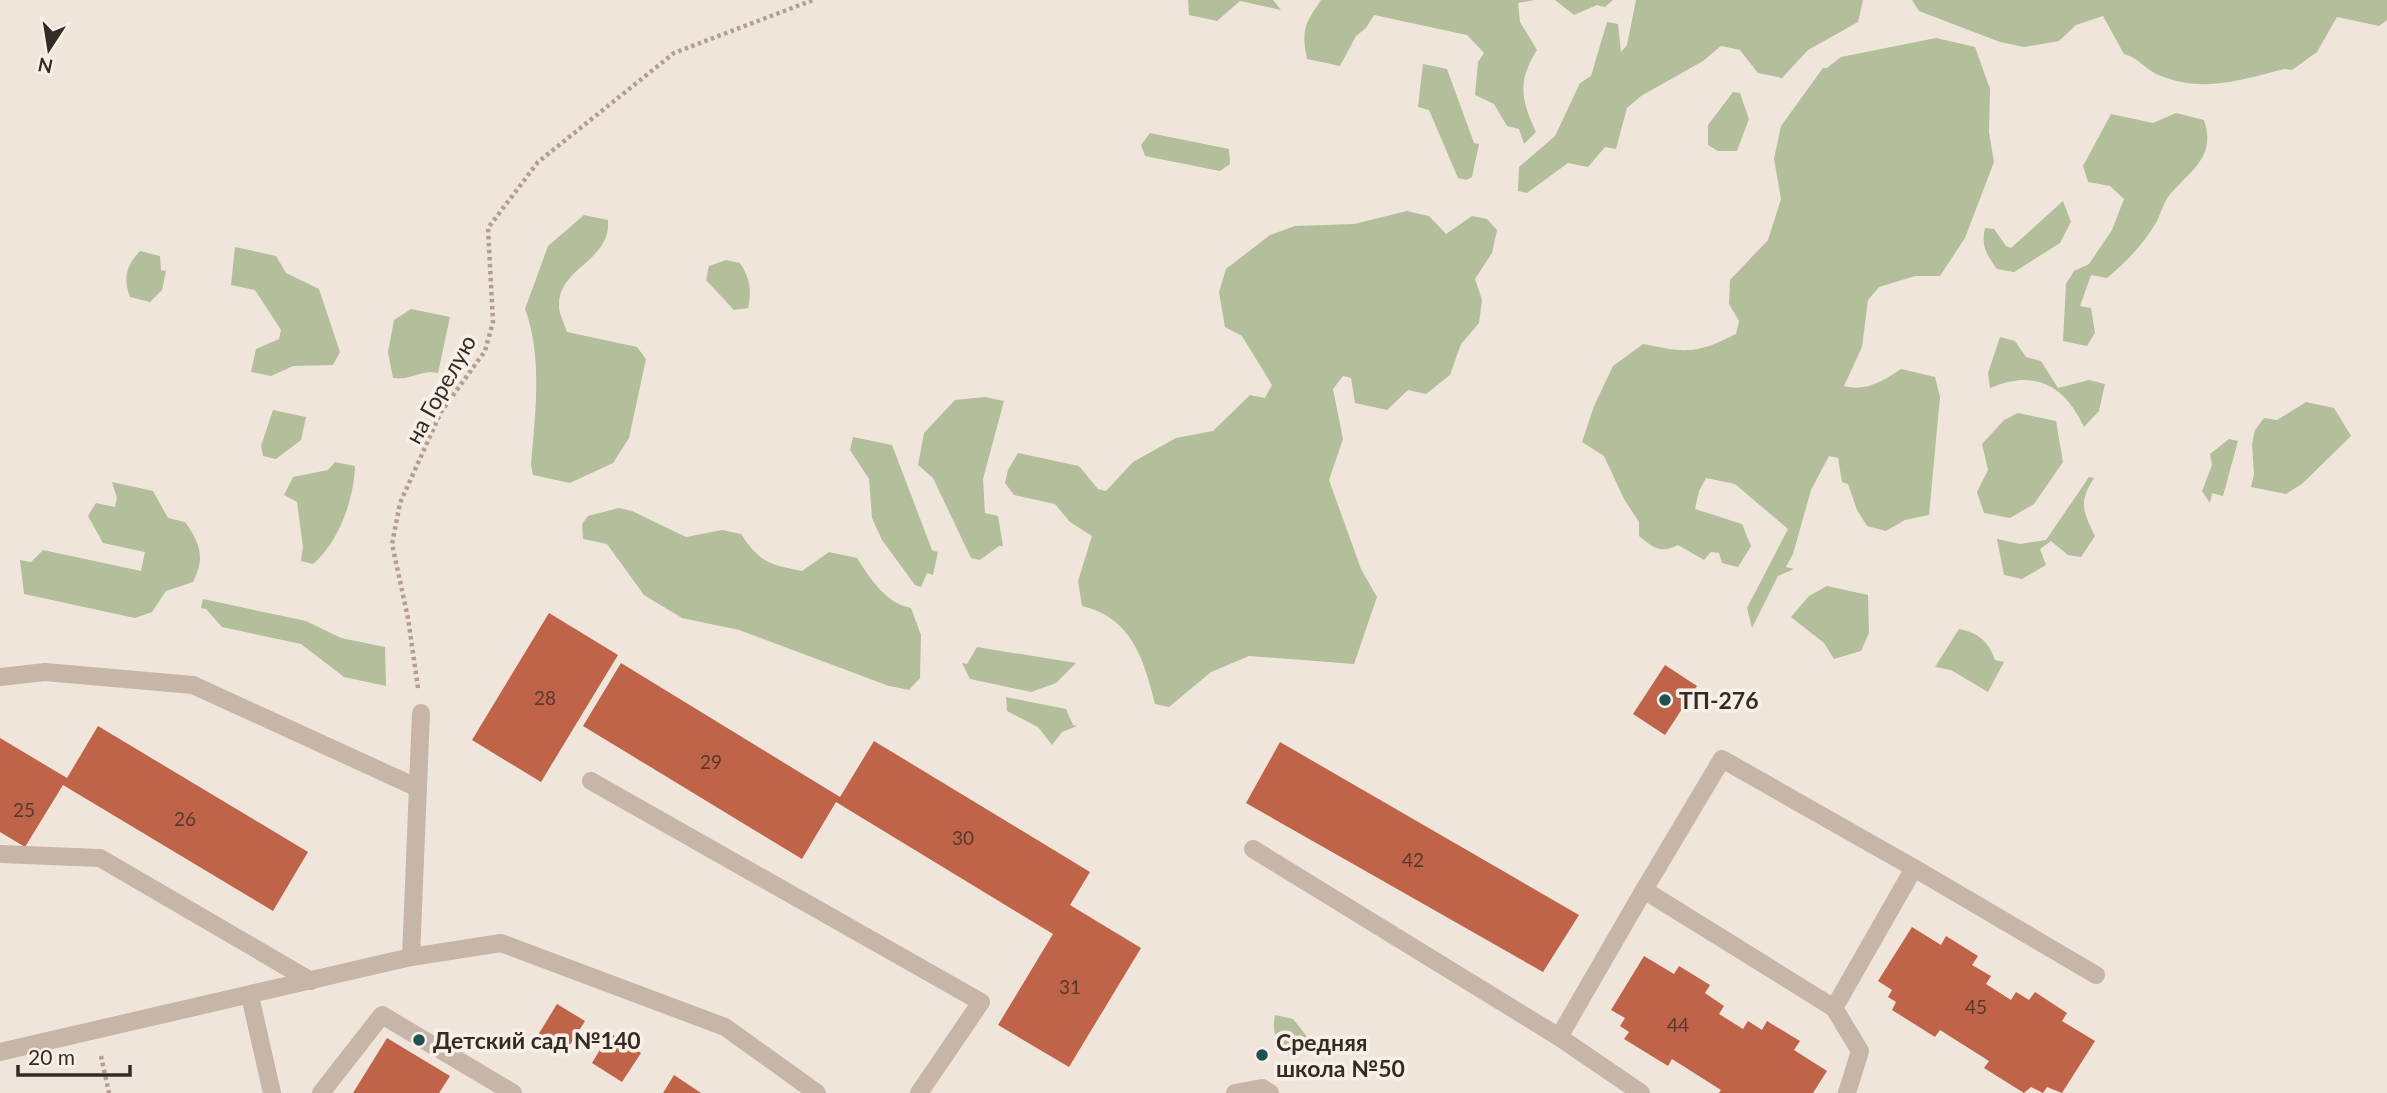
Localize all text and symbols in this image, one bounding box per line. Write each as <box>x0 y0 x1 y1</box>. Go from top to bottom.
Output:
north arrow <box>14 14 84 84</box>
text: N <box>36 53 55 79</box>
street label: на Горелую <box>399 330 481 448</box>
house number: 28 <box>534 686 556 709</box>
place label: ТП-276 <box>1679 686 1759 714</box>
marker: ТП-276 <box>1657 692 1673 708</box>
house number: 29 <box>700 750 722 773</box>
house number: 25 <box>13 798 35 821</box>
house number: 26 <box>174 807 196 830</box>
house number: 30 <box>952 826 974 849</box>
house number: 42 <box>1402 848 1424 871</box>
house number: 31 <box>1059 975 1081 998</box>
house number: 45 <box>1965 995 1987 1018</box>
house number: 44 <box>1667 1013 1689 1036</box>
place label: Детский сад №140 <box>433 1026 641 1054</box>
place label: Средняя школа №50 <box>1276 1028 1405 1082</box>
marker: Детский сад №140 <box>411 1032 427 1048</box>
scale bar <box>18 1034 130 1078</box>
text: 20 m <box>28 1044 75 1069</box>
marker: Средняя школа №50 <box>1254 1047 1270 1063</box>

